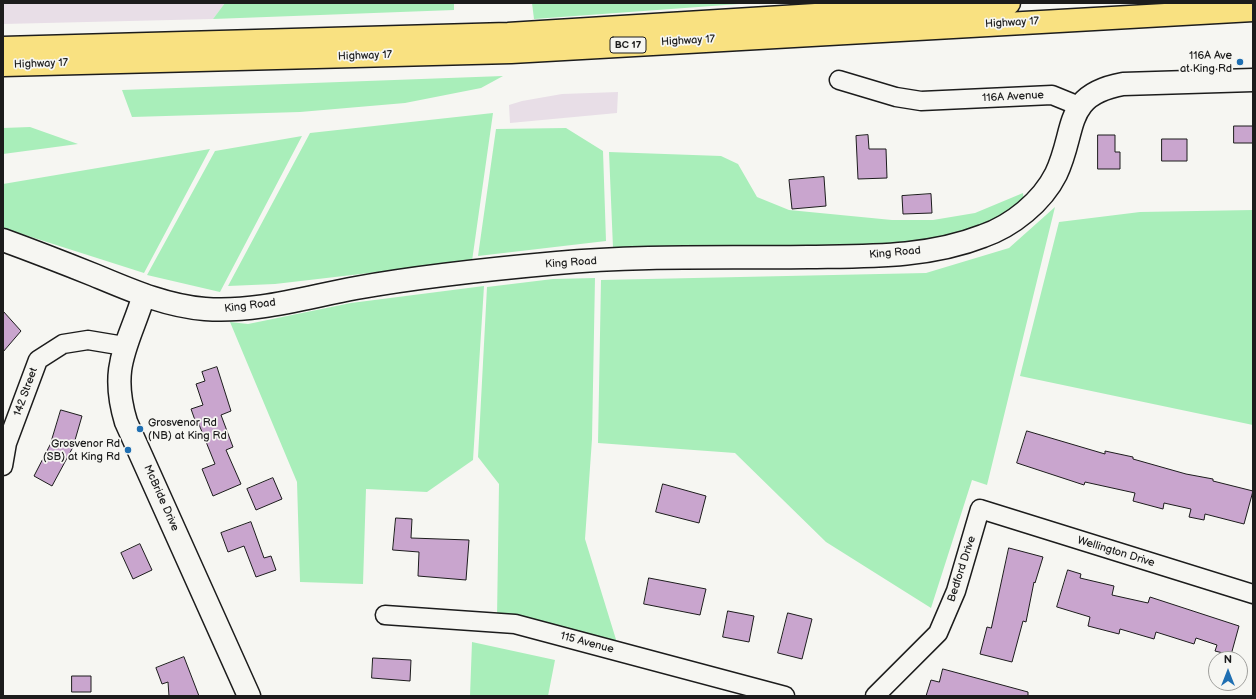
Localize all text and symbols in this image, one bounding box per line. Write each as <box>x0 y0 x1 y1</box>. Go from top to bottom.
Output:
street label: Highway 17 <box>985 15 1039 31</box>
street label: Highway 17 <box>661 33 715 49</box>
road number: BC 17 <box>610 37 646 53</box>
street label: Highway 17 <box>338 48 392 64</box>
place label: 116A Ave at King Rd <box>1180 49 1232 75</box>
street label: Highway 17 <box>14 56 68 72</box>
marker: 116A Ave at King Rd <box>1235 57 1245 67</box>
street label: 116A Avenue <box>982 89 1044 105</box>
street label: King Road <box>869 244 921 262</box>
street label: King Road <box>545 255 597 271</box>
street label: King Road <box>223 296 277 316</box>
street label: 142 Street <box>11 366 41 418</box>
place label: Grosvenor Rd (NB) at King Rd <box>148 416 227 442</box>
marker: Grosvenor Rd (NB) at King Rd <box>135 424 145 434</box>
place label: Grosvenor Rd (SB) at King Rd <box>43 437 120 463</box>
marker: Grosvenor Rd (SB) at King Rd <box>123 445 133 455</box>
street label: McBride Drive <box>141 463 181 533</box>
street label: Bedford Drive <box>945 534 979 604</box>
street label: Wellington Drive <box>1076 534 1156 570</box>
street label: 115 Avenue <box>559 630 615 656</box>
north arrow <box>1208 651 1248 691</box>
text: N <box>1224 653 1232 666</box>

